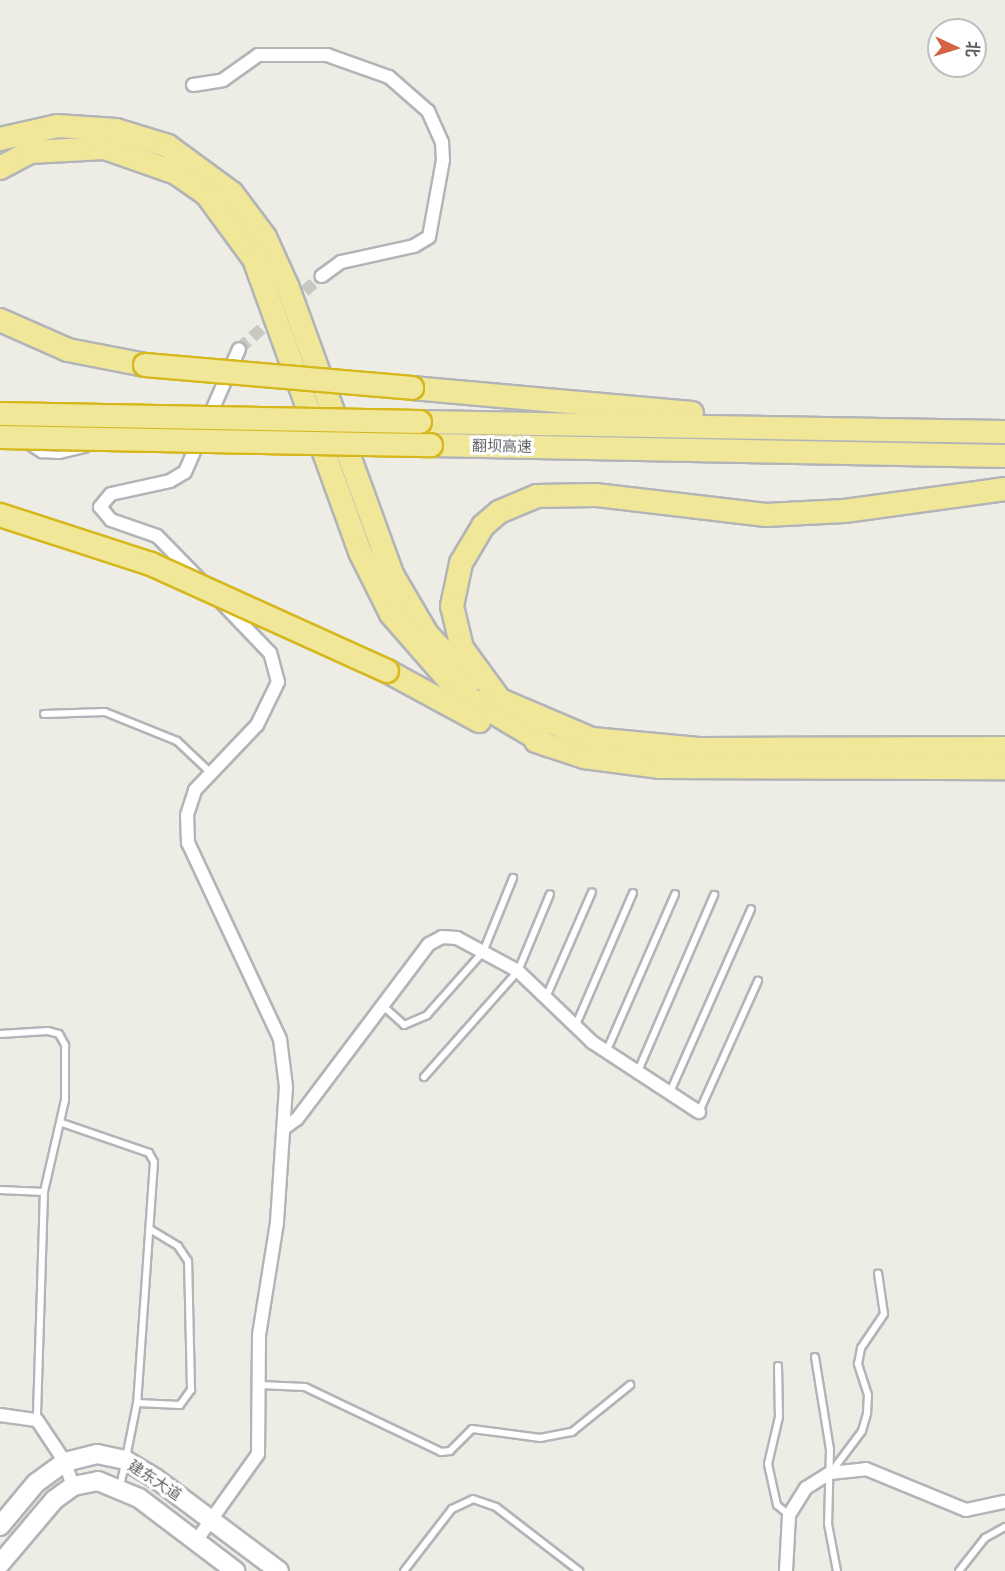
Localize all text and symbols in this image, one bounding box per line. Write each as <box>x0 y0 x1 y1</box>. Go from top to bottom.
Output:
north arrow <box>927 18 987 78</box>
text: 北 <box>963 40 982 58</box>
street label: 翻坝高速 <box>472 436 532 456</box>
street label: 建东大道 <box>125 1456 185 1504</box>

